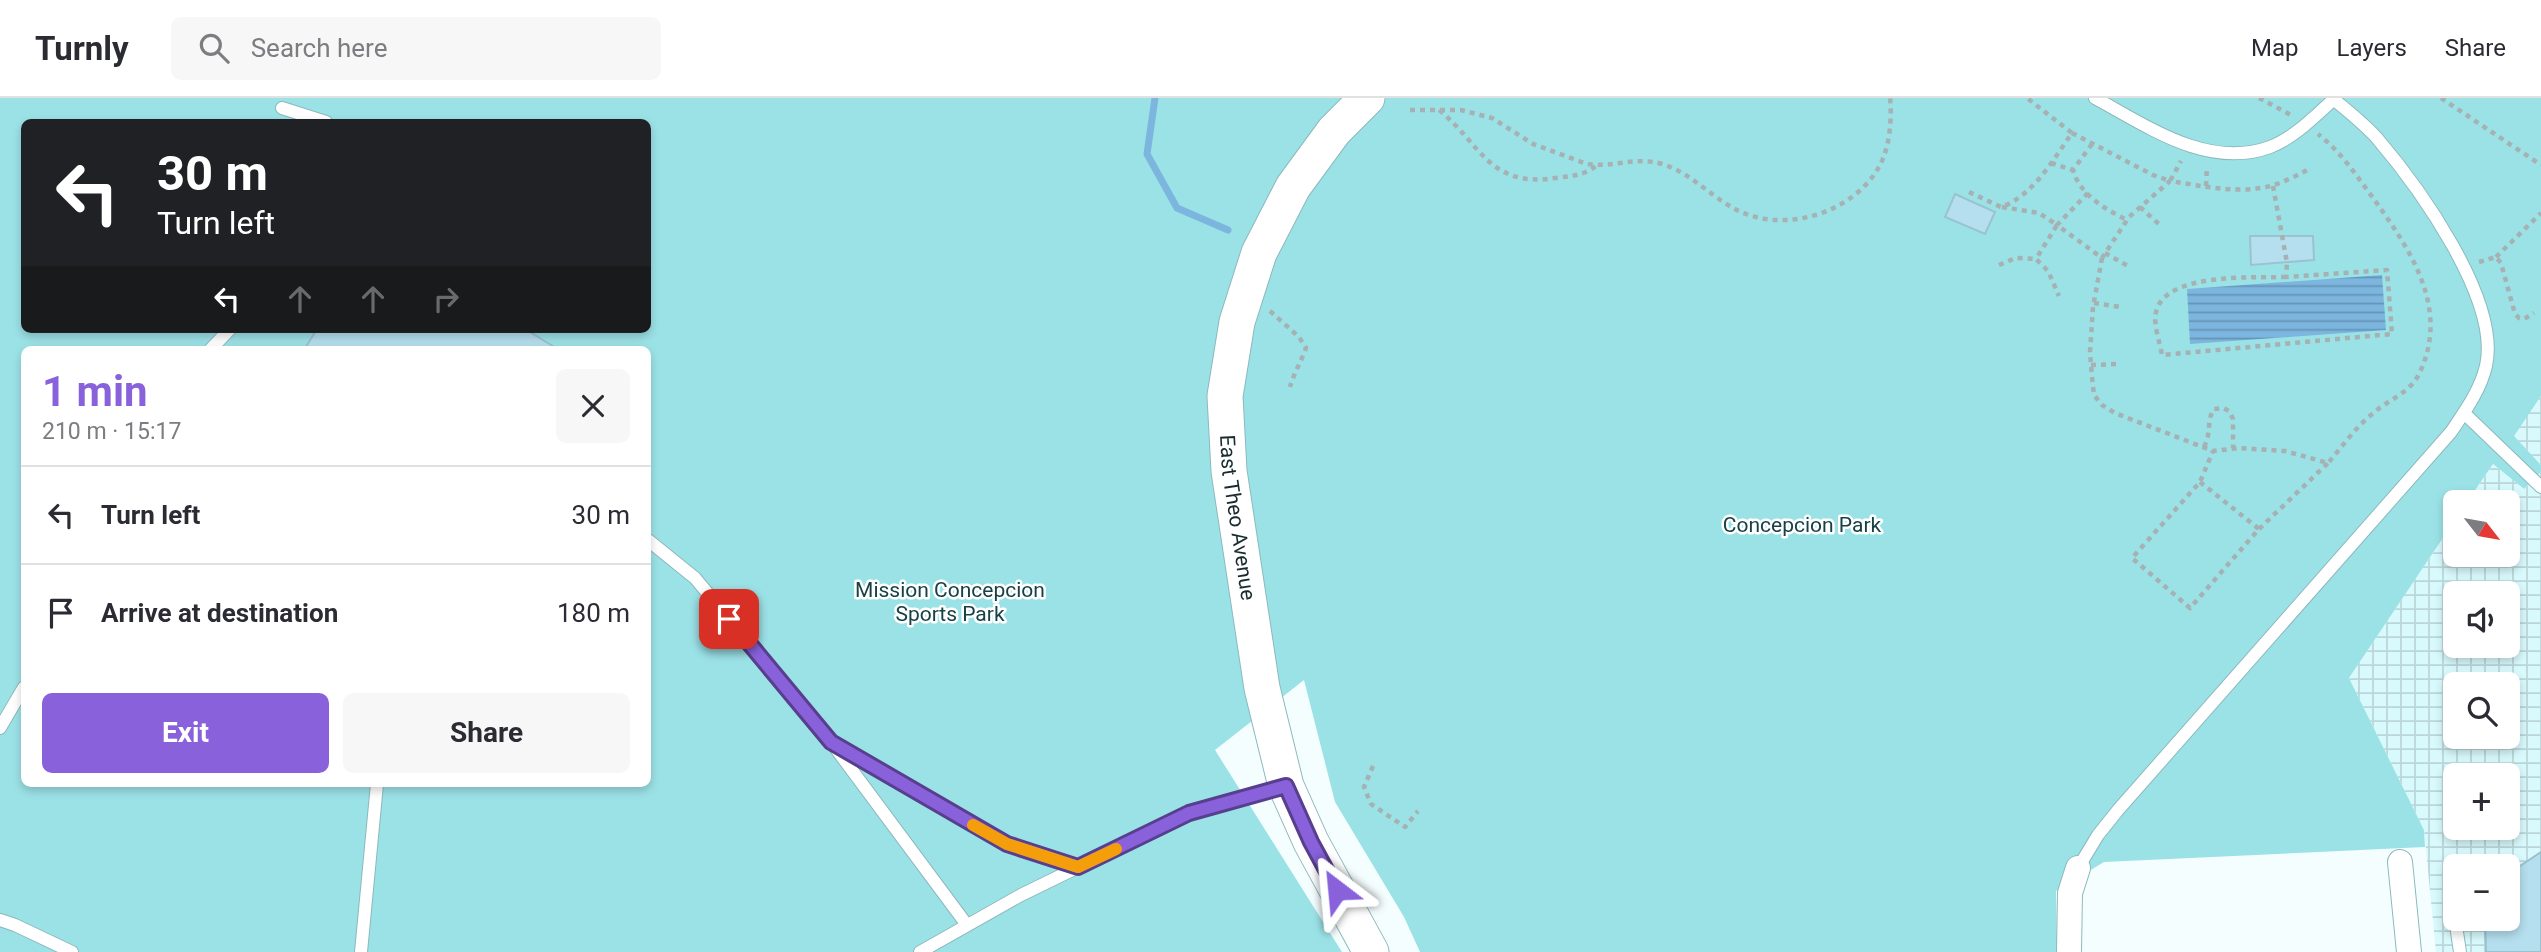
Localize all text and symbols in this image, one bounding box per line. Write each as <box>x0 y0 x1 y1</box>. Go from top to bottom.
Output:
search box <box>171 17 661 80</box>
text: Turnly <box>35 29 129 68</box>
icon: search <box>195 29 233 67</box>
text: Search here <box>251 33 387 63</box>
text: Map <box>2251 34 2299 62</box>
text: Layers <box>2337 34 2407 62</box>
text: Share <box>2445 34 2506 62</box>
text: 30 m <box>157 145 268 202</box>
icon: left <box>42 147 133 238</box>
text: Turn left <box>157 204 275 242</box>
icon: left <box>208 280 246 318</box>
icon: ahead <box>281 280 319 318</box>
icon: ahead <box>354 280 392 318</box>
icon: right <box>427 280 465 318</box>
text: 1 min <box>42 367 148 416</box>
button: close <box>556 369 630 443</box>
text: 210 m · 15:17 <box>42 418 181 445</box>
street label: East Theo Avenue <box>1215 434 1261 602</box>
north arrow <box>2443 490 2520 567</box>
map controls <box>2443 490 2520 931</box>
icon: left <box>42 496 80 534</box>
text: Turn left <box>101 500 200 530</box>
text: 30 m <box>572 500 630 530</box>
park label: Concepcion Park <box>1723 513 1882 537</box>
park label: Mission Concepcion Sports Park <box>855 578 1045 626</box>
button: sound <box>2443 581 2520 658</box>
pin <box>699 589 759 649</box>
icon: arrive <box>42 594 80 632</box>
text: Arrive at destination <box>101 598 338 628</box>
text: 180 m <box>557 598 630 628</box>
icon: arrive <box>710 600 748 638</box>
button: search <box>2443 672 2520 749</box>
button: Exit <box>42 693 329 773</box>
button: Share <box>343 693 630 773</box>
button: + <box>2443 763 2520 840</box>
position arrow <box>1300 853 1374 927</box>
button: − <box>2443 854 2520 931</box>

